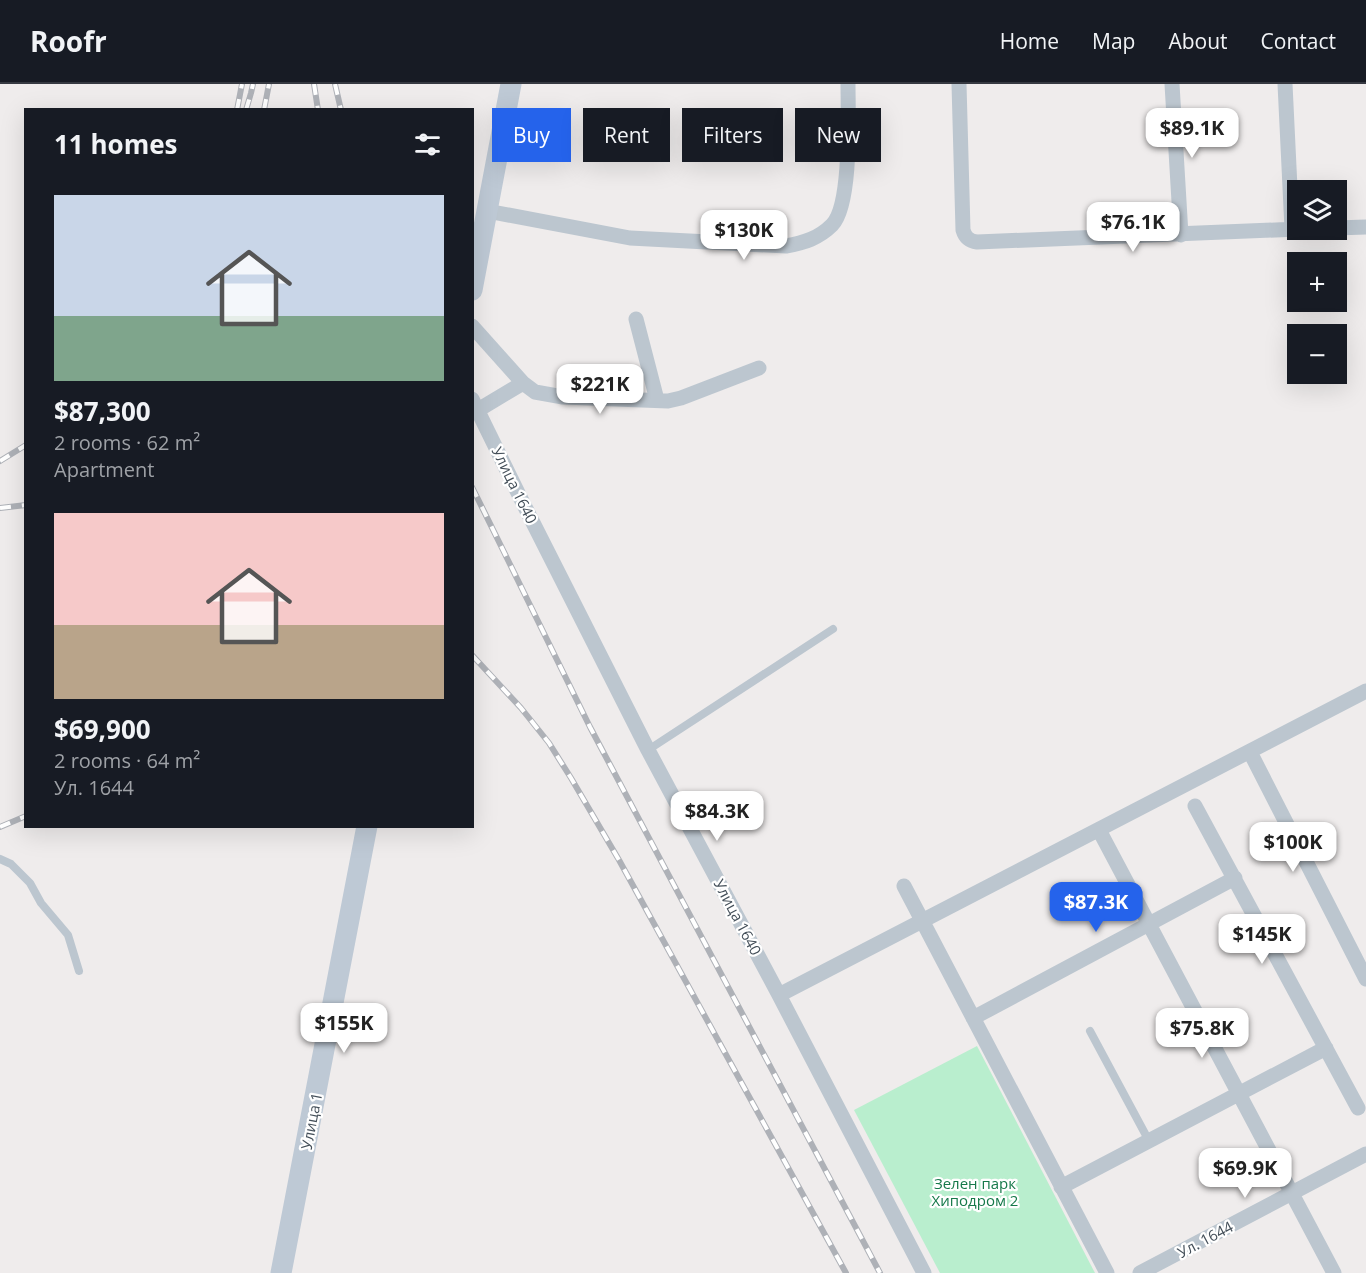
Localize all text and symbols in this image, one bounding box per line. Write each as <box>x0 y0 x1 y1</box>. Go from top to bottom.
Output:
text: Roofr <box>30 22 107 60</box>
text: Home <box>1000 27 1059 55</box>
text: Map <box>1092 27 1135 55</box>
text: About <box>1168 27 1228 55</box>
text: Contact <box>1261 27 1336 55</box>
chip: Buy <box>492 108 571 162</box>
chip: Rent <box>583 108 670 162</box>
chip: Filters <box>682 108 783 162</box>
chip: New <box>795 108 881 162</box>
pin: $89.1K <box>1143 108 1241 159</box>
text: $89.1K <box>1160 114 1224 141</box>
text: 11 homes <box>54 126 178 162</box>
icon: filters <box>411 128 444 161</box>
map controls <box>1287 180 1347 384</box>
button: layers <box>1287 180 1347 240</box>
pin: $76.1K <box>1084 202 1182 253</box>
text: $76.1K <box>1101 208 1165 235</box>
pin: $130K <box>702 210 786 261</box>
text: $130K <box>714 216 774 243</box>
icon: home <box>195 234 303 342</box>
button: + <box>1287 252 1347 312</box>
button: − <box>1287 324 1347 384</box>
pin: $221K <box>558 364 642 415</box>
text: $221K <box>570 370 630 397</box>
text: $87,300 <box>54 393 151 429</box>
text: 2 rooms · 62 m² <box>54 429 200 456</box>
street label: Улица 1640 <box>488 443 542 527</box>
text: Apartment <box>54 456 154 483</box>
icon: home <box>195 552 303 660</box>
text: $69,900 <box>54 711 151 747</box>
text: 2 rooms · 64 m² <box>54 747 200 774</box>
text: Ул. 1644 <box>54 774 134 801</box>
pin: $84.3K <box>668 791 766 842</box>
text: $84.3K <box>685 797 749 824</box>
pin: $100K <box>1251 822 1335 873</box>
text: $100K <box>1263 828 1323 855</box>
street label: Улица 1640 <box>710 876 766 958</box>
pin: $87.3K <box>1047 882 1145 933</box>
text: $87.3K <box>1064 888 1128 915</box>
pin: $145K <box>1220 914 1304 965</box>
text: $145K <box>1232 920 1292 947</box>
pin: $155K <box>302 1003 386 1054</box>
pin: $75.8K <box>1153 1008 1251 1059</box>
text: $155K <box>314 1009 374 1036</box>
text: $75.8K <box>1170 1014 1234 1041</box>
street label: Улица 1 <box>296 1091 326 1151</box>
pin: $69.9K <box>1196 1148 1294 1199</box>
text: $69.9K <box>1213 1154 1277 1181</box>
park label: Зелен парк Хиподром 2 <box>932 1173 1018 1210</box>
street label: Ул. 1644 <box>1174 1216 1237 1262</box>

